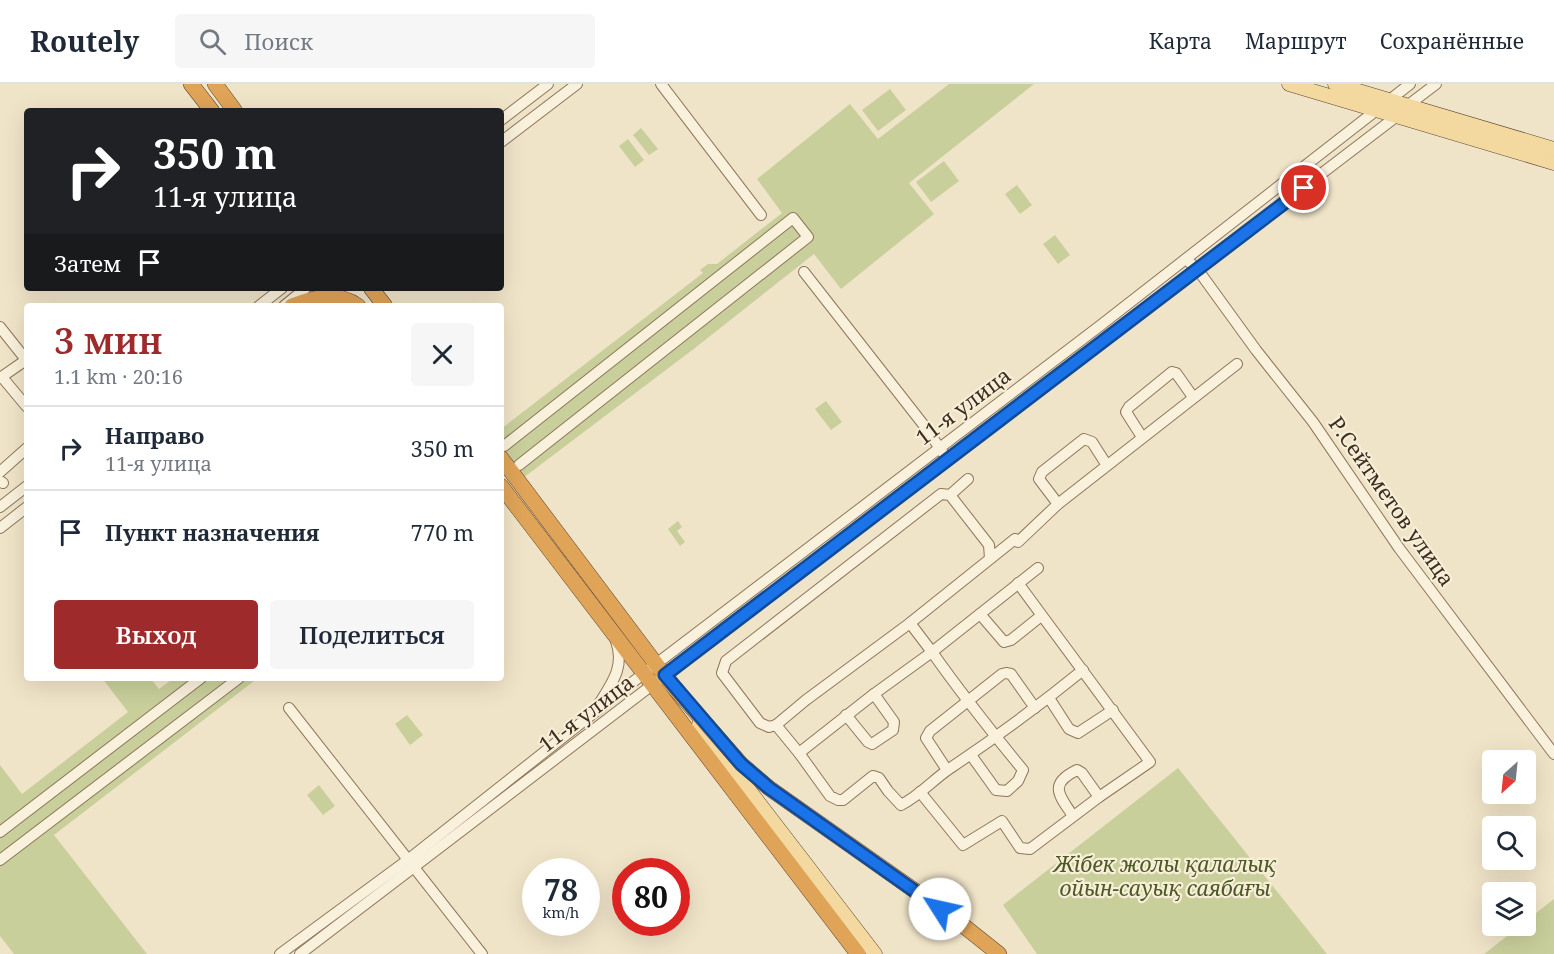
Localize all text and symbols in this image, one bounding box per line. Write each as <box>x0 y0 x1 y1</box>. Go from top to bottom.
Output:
search box <box>175 14 595 68</box>
text: Routely <box>30 22 139 60</box>
icon: search <box>196 25 229 58</box>
text: Поиск <box>244 26 313 56</box>
text: Карта <box>1149 27 1212 55</box>
text: Маршрут <box>1245 27 1347 55</box>
text: Сохранённые <box>1380 27 1524 55</box>
text: 350 m <box>153 124 277 181</box>
icon: right <box>54 132 132 210</box>
pin <box>1278 162 1329 213</box>
icon: arrive <box>1287 171 1320 204</box>
text: 11-я улица <box>153 178 297 215</box>
icon: arrive <box>133 246 166 279</box>
text: Затем <box>54 248 121 278</box>
text: 3 мин <box>54 316 163 365</box>
button: close <box>411 323 474 386</box>
street label: 11-я улица <box>910 361 1016 451</box>
text: 1.1 km · 20:16 <box>54 363 183 390</box>
street label: Р.Сейтметов улица <box>1323 411 1461 591</box>
text: Направо <box>105 420 204 450</box>
icon: right <box>54 432 87 465</box>
text: 350 m <box>411 433 474 463</box>
text: 11-я улица <box>105 450 212 477</box>
icon: arrive <box>54 516 87 549</box>
text: Пункт назначения <box>105 517 319 547</box>
text: 770 m <box>411 517 474 547</box>
button: Выход <box>54 600 258 669</box>
button: Поделиться <box>270 600 474 669</box>
street label: 11-я улица <box>533 668 639 758</box>
north arrow <box>1482 750 1536 804</box>
map controls <box>1482 750 1536 936</box>
button: search <box>1482 816 1536 870</box>
park label: Жібек жолы қалалық ойын-сауық саябағы <box>1052 850 1277 902</box>
speed limit sign: 80 <box>612 858 690 936</box>
text: 78 <box>544 869 578 910</box>
position arrow <box>908 877 972 941</box>
button: layers <box>1482 882 1536 936</box>
text: km/h <box>543 902 579 922</box>

